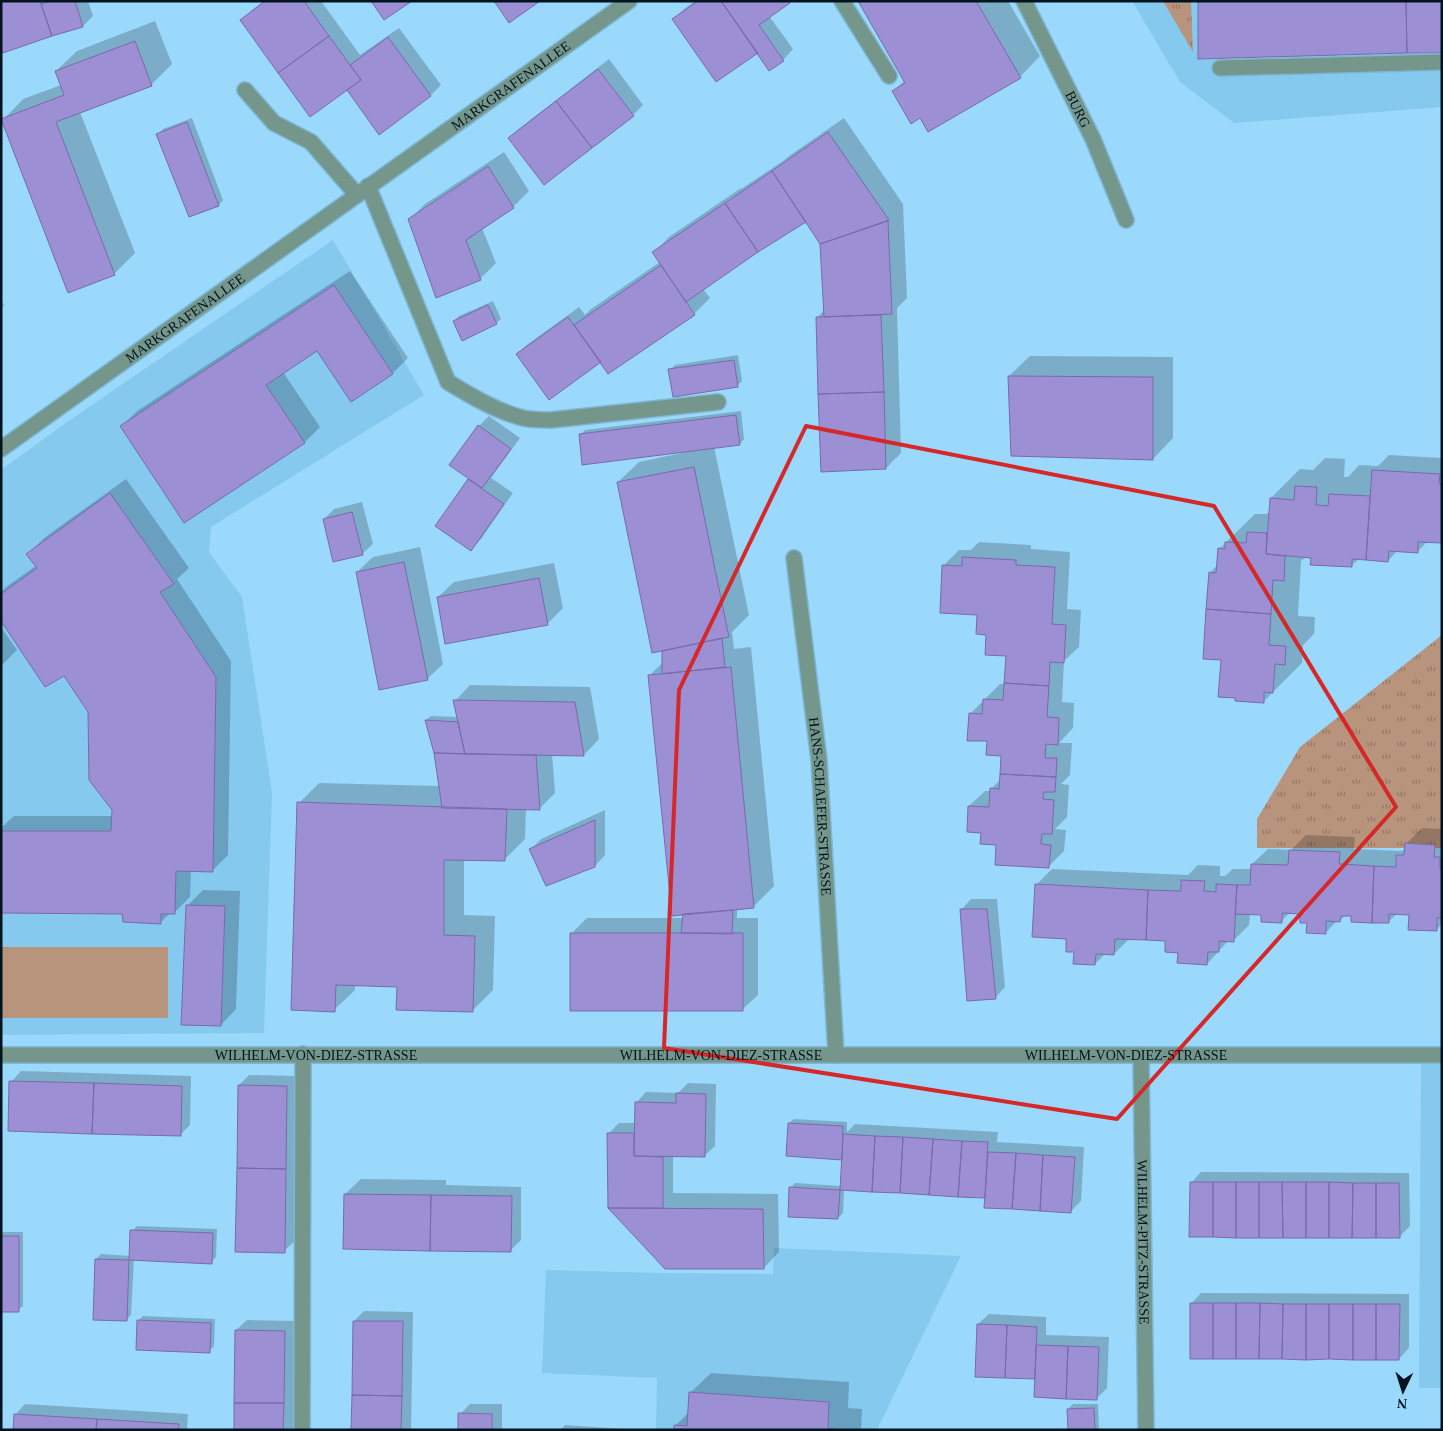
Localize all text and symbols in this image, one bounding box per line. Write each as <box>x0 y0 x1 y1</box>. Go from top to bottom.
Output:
street label: MARKGRAFENALLEE <box>449 38 573 133</box>
street label: BURG <box>1062 89 1093 130</box>
street label: MARKGRAFENALLEE <box>123 271 248 366</box>
street label: HANS-SCHAEFER-STRASSE <box>806 716 834 896</box>
street label: WILHELM-VON-DIEZ-STRASSE <box>215 1048 417 1063</box>
street label: WILHELM-VON-DIEZ-STRASSE <box>620 1048 822 1063</box>
street label: WILHELM-VON-DIEZ-STRASSE <box>1025 1048 1227 1063</box>
street label: WILHELM-PITZ-STRASSE <box>1134 1159 1152 1325</box>
north arrow <box>1378 1366 1428 1416</box>
text: N <box>1397 1396 1408 1411</box>

